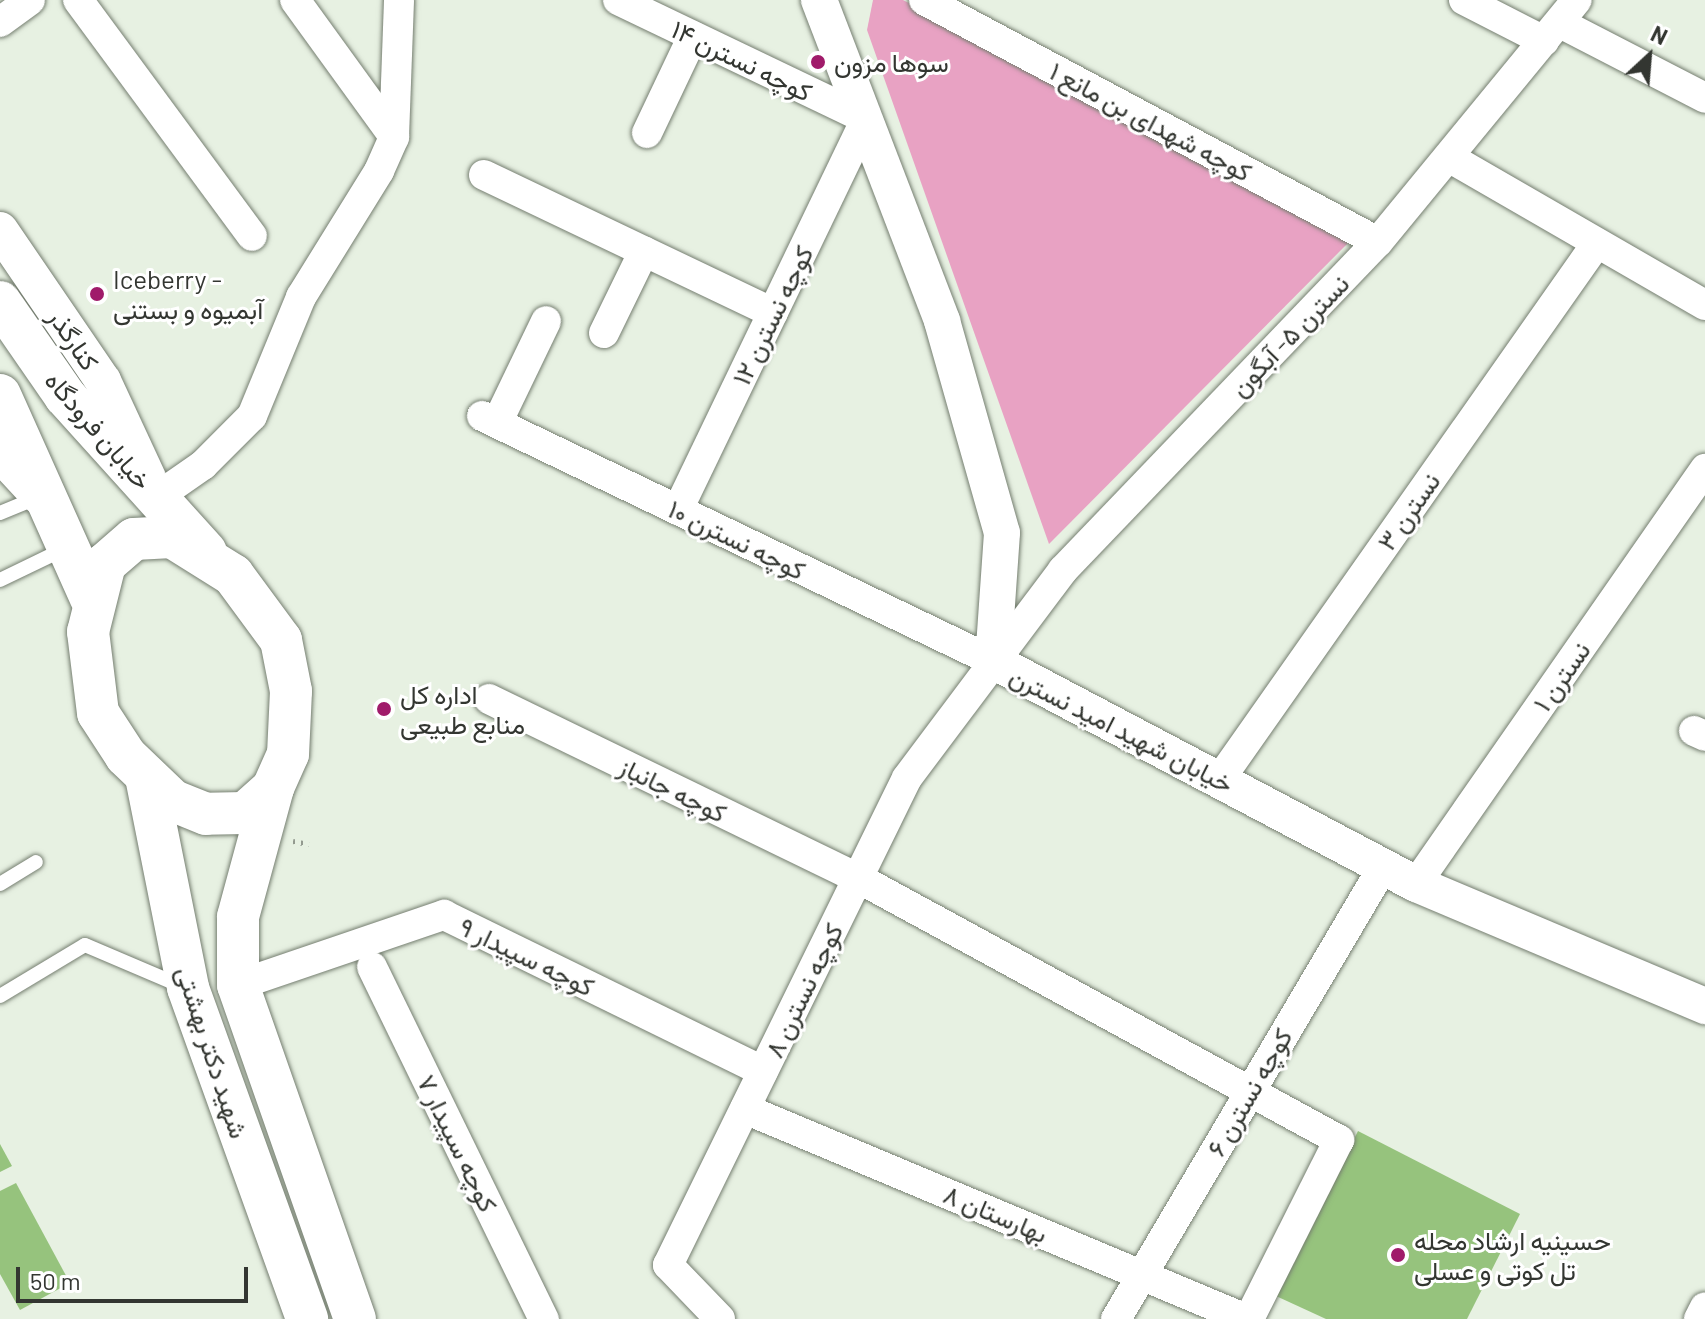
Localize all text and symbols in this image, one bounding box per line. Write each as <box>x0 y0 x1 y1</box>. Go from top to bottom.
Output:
street label: کوچه نسترن ۱۴ <box>667 13 817 107</box>
north arrow <box>1609 16 1689 96</box>
text: N <box>1647 20 1672 49</box>
place label: سوها مزون <box>834 46 949 78</box>
marker: سوها مزون <box>809 53 827 71</box>
street label: کوچه شهدای بن مانع ۱ <box>1045 55 1257 187</box>
street label: کوچه نسترن ۱۲ <box>725 240 819 390</box>
place label: Iceberry - آبمیوه و بستنی <box>113 263 263 324</box>
street label: نسترن ۵- آبگون <box>1223 267 1355 403</box>
marker: Iceberry - آبمیوه و بستنی <box>88 285 106 303</box>
street label: کنارگذر <box>42 302 106 376</box>
street label: خیابان فرودگاه <box>39 364 159 496</box>
street label: نسترن ۳ <box>1370 466 1446 556</box>
street label: کوچه نسترن ۱۰ <box>663 492 811 586</box>
street label: نسترن ۱ <box>1526 635 1596 717</box>
street label: خیابان شهید امید نسترن <box>1005 659 1239 799</box>
place label: اداره کل منابع طبیعی <box>400 678 525 740</box>
marker: اداره کل منابع طبیعی <box>375 700 393 718</box>
street label: کوچه جانباز <box>614 750 732 828</box>
street label: کوچه سپیدار ۹ <box>455 910 599 1002</box>
street label: کوچه نسترن ۸ <box>757 918 849 1062</box>
street label: شهید دکتر بهشتی <box>171 962 255 1142</box>
street label: کوچه نسترن ۶ <box>1200 1022 1298 1162</box>
street label: کوچه سپیدار ۷ <box>411 1069 505 1217</box>
street label: بهارستان ۸ <box>939 1177 1053 1249</box>
place label: حسینیه ارشاد محله تل کوتی و عسلی <box>1414 1224 1611 1286</box>
marker: حسینیه ارشاد محله تل کوتی و عسلی <box>1389 1246 1407 1264</box>
scale bar <box>20 1251 252 1301</box>
text: 50 m <box>30 1266 81 1295</box>

